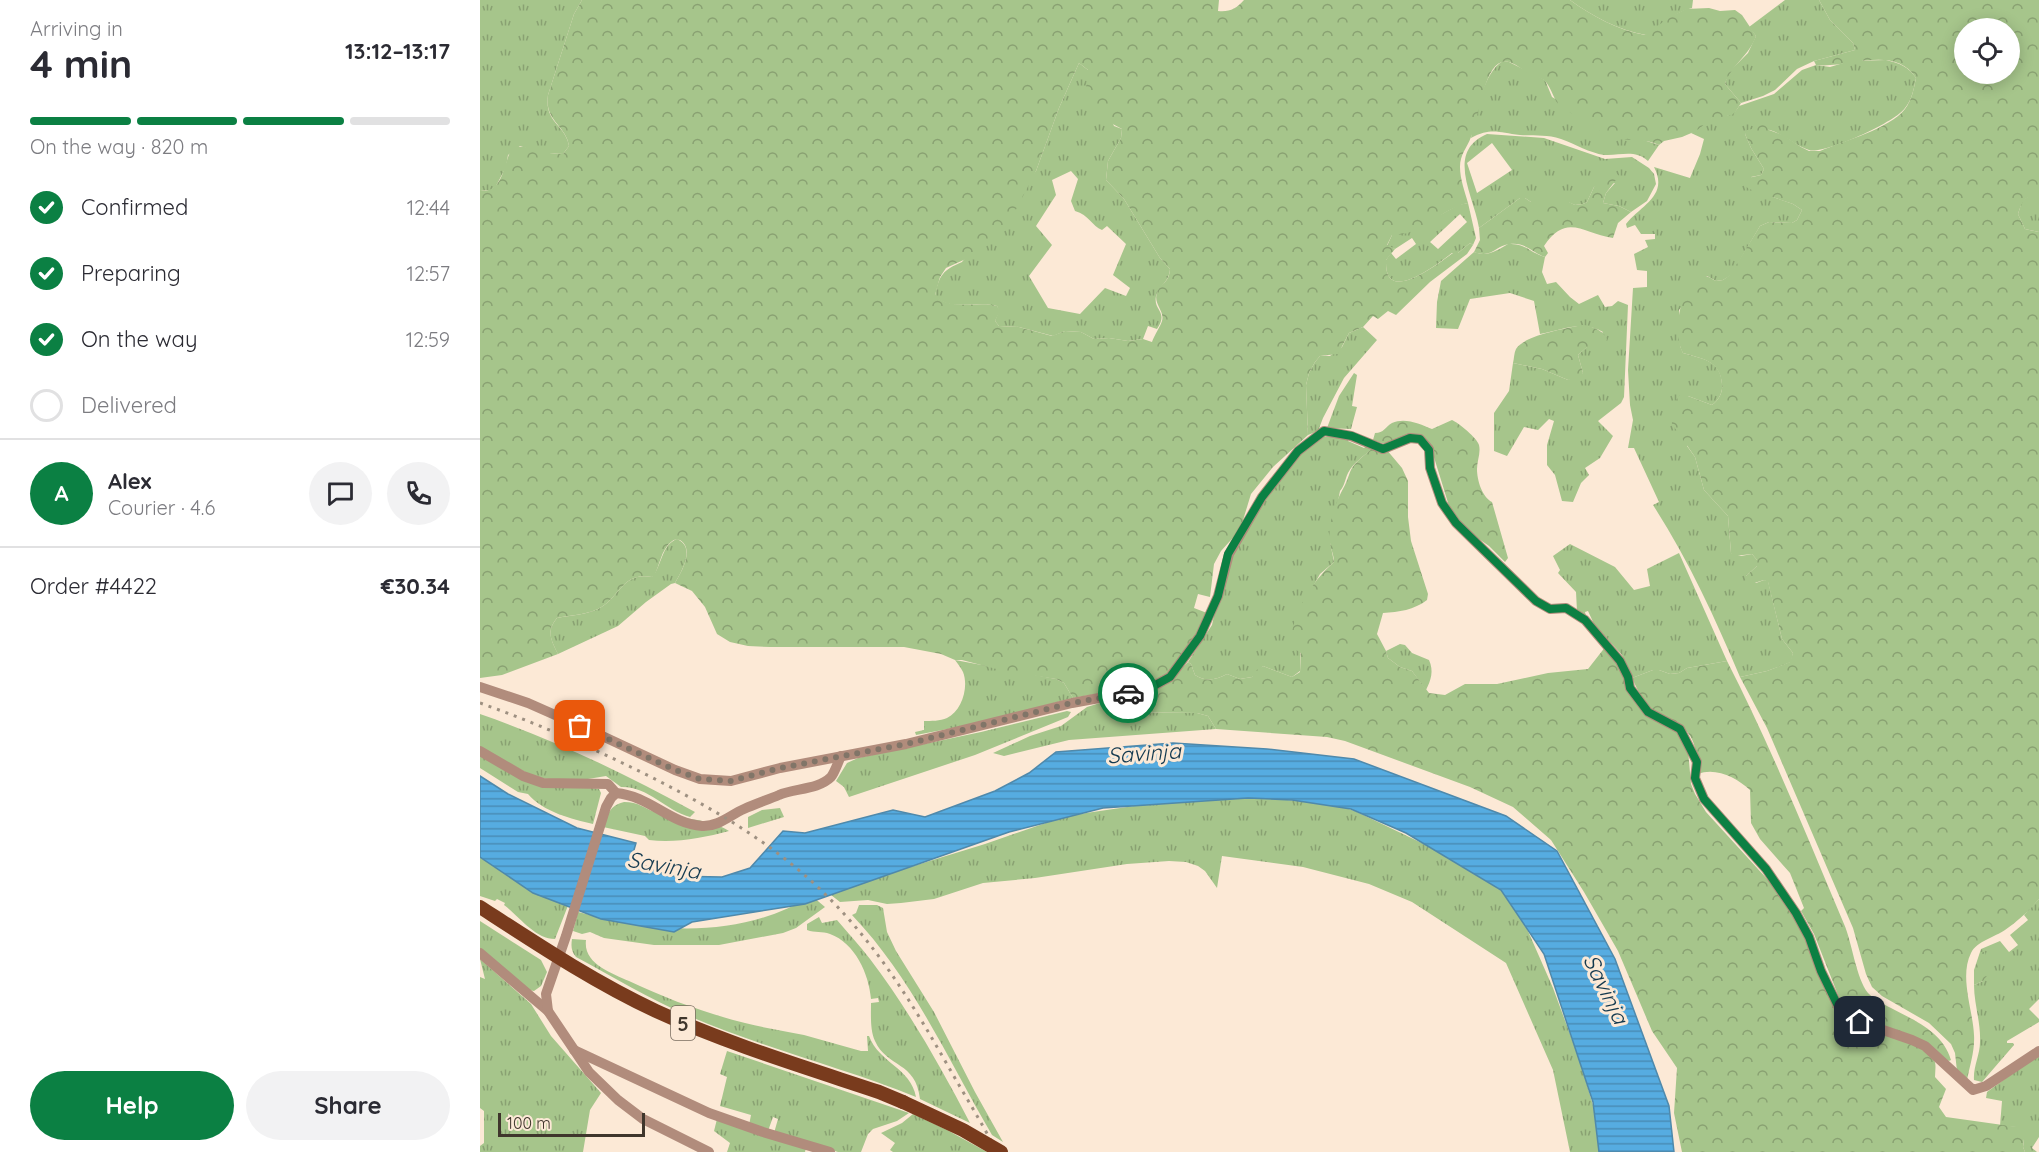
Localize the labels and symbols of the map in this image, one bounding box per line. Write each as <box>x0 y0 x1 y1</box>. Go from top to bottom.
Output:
courier <box>1098 663 1158 723</box>
pin <box>554 700 605 751</box>
water label: Savinja <box>1106 736 1183 770</box>
water label: Savinja <box>625 845 704 885</box>
water label: Savinja <box>1577 950 1635 1030</box>
pin <box>1834 996 1885 1047</box>
road number: 5 <box>671 1006 695 1040</box>
scale bar <box>498 1110 645 1138</box>

